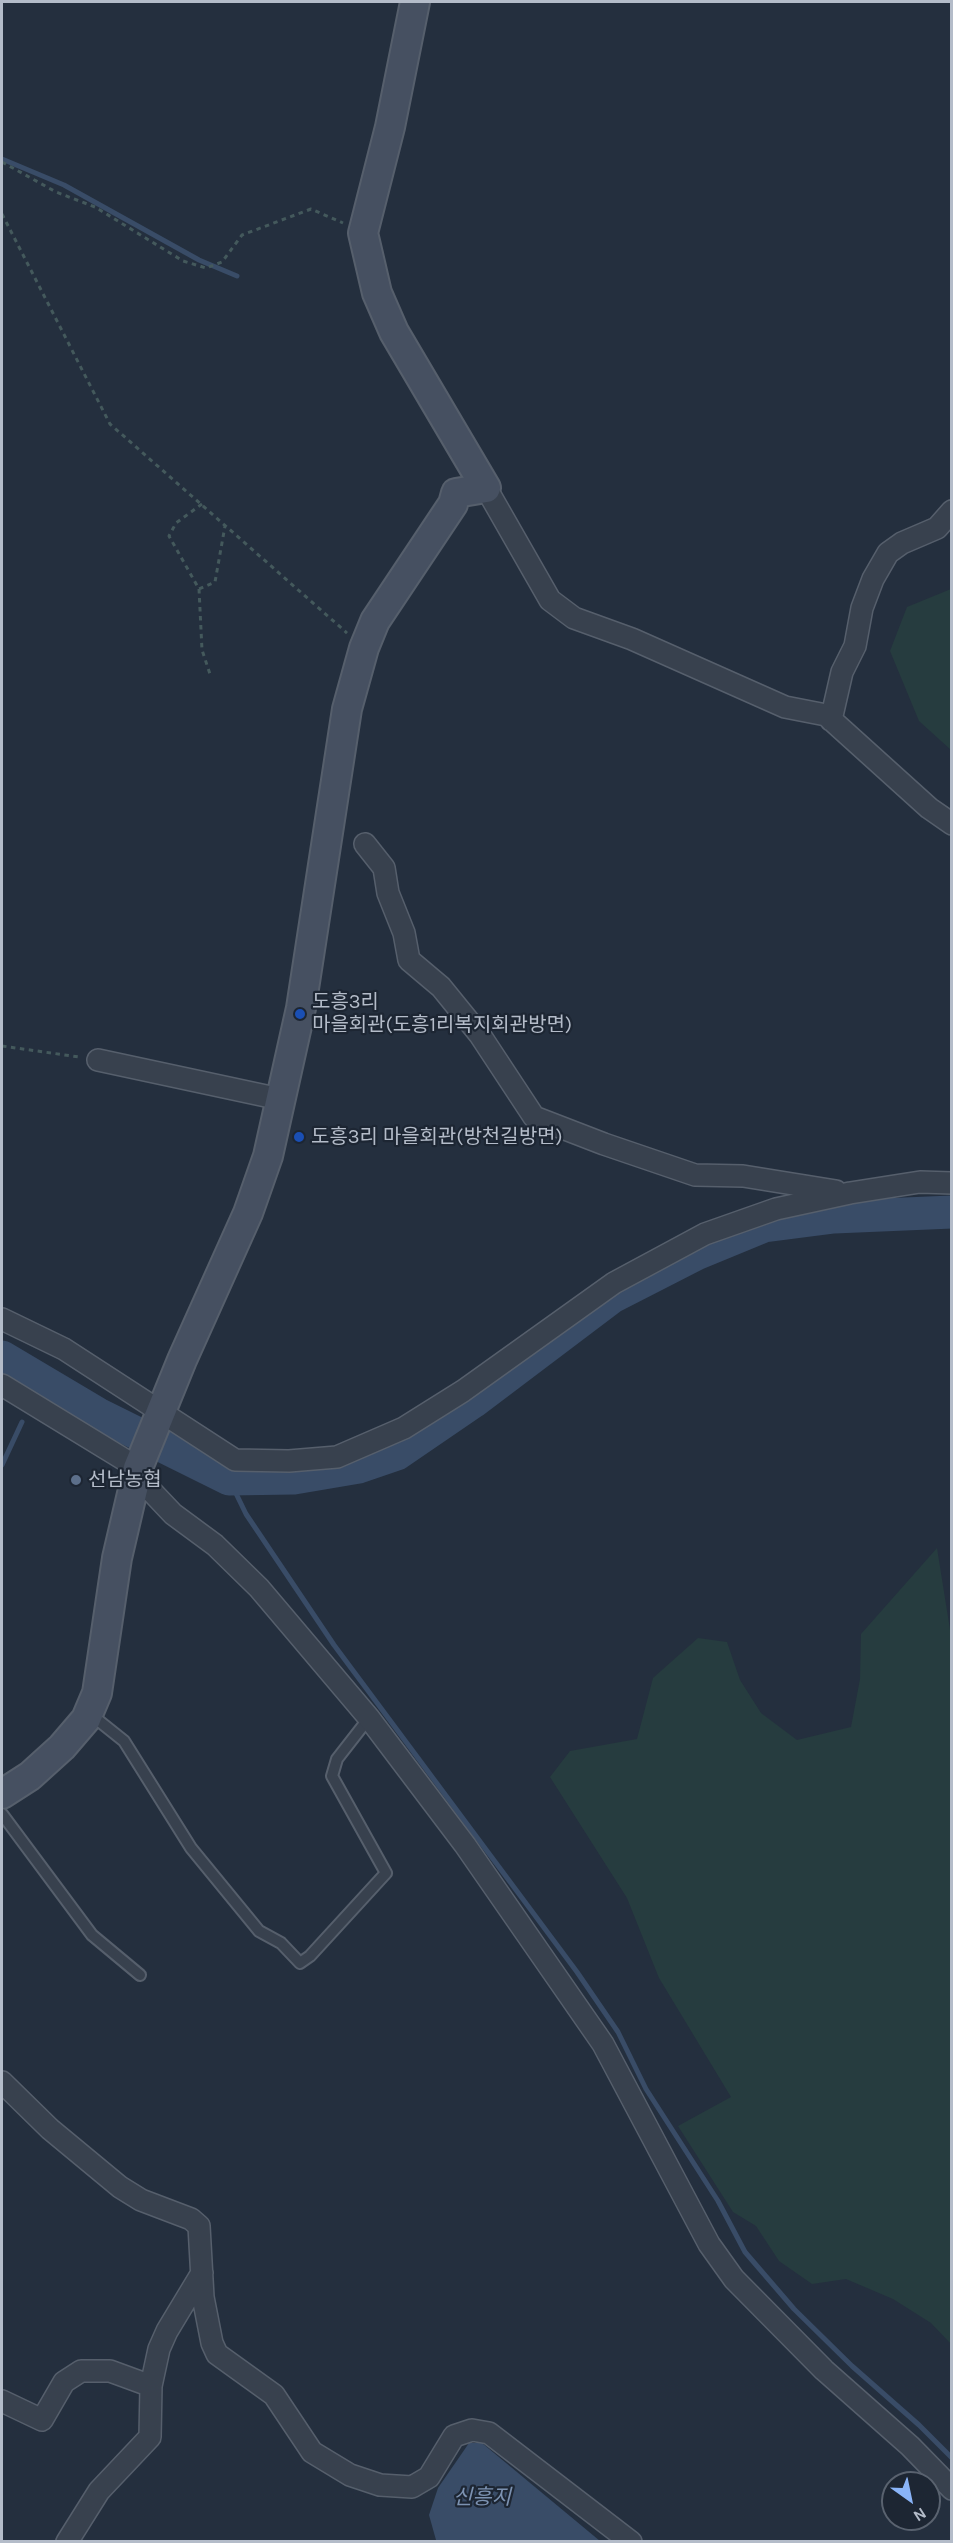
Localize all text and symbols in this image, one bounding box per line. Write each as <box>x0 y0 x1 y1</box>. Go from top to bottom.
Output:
place label: 도흥3리 마을회관(도흥1리복지회관방면) <box>312 990 572 1037</box>
marker: 도흥3리 마을회관(도흥1리복지회관방면) <box>293 1007 307 1021</box>
place label: 도흥3리 마을회관(방천길방면) <box>311 1125 563 1149</box>
marker: 도흥3리 마을회관(방천길방면) <box>292 1130 306 1144</box>
place label: 선남농협 <box>88 1468 162 1492</box>
marker: 선남농협 <box>69 1473 83 1487</box>
north arrow <box>881 2471 941 2531</box>
water label: 신흥지 <box>453 2485 511 2511</box>
text: N <box>910 2504 930 2526</box>

